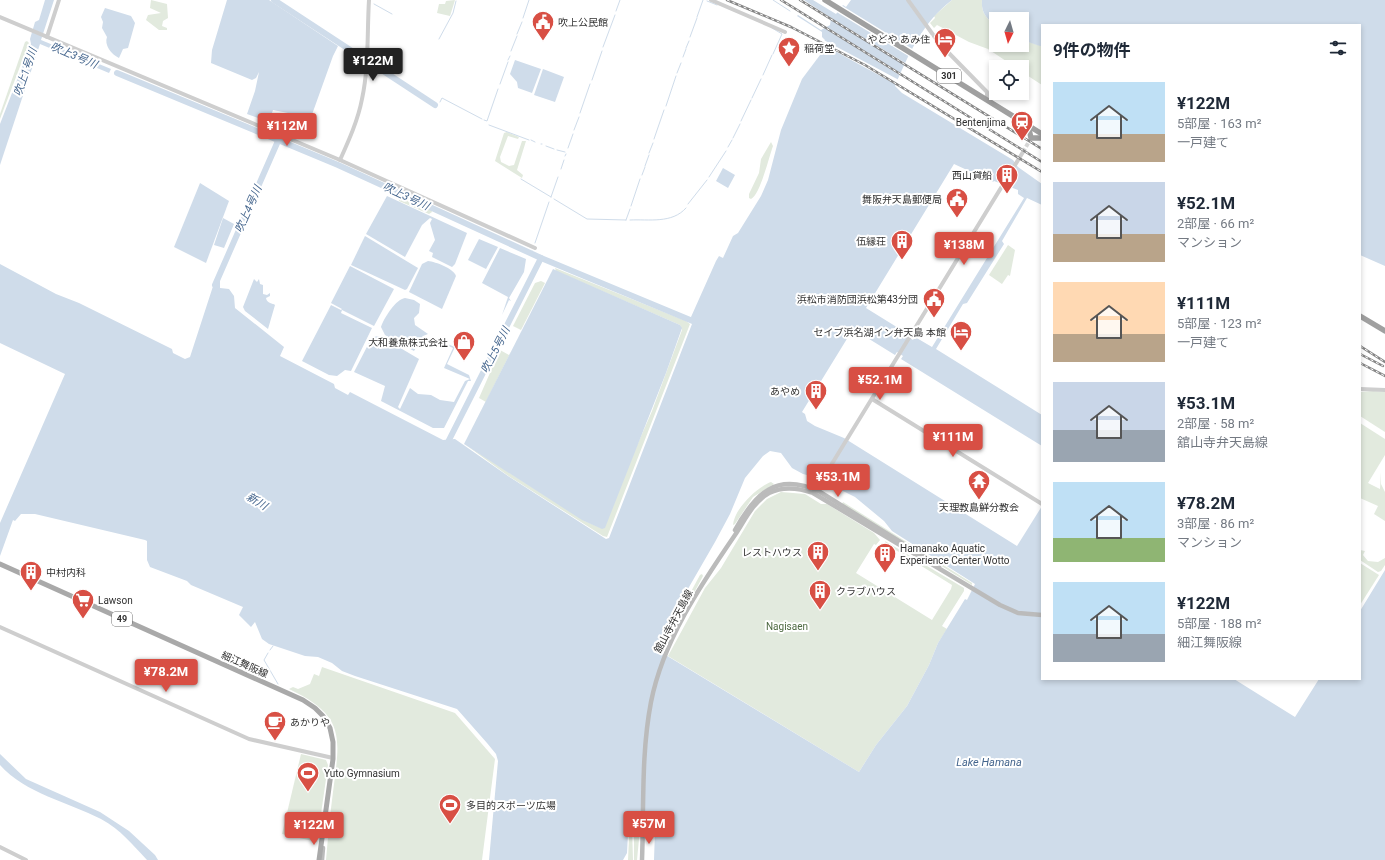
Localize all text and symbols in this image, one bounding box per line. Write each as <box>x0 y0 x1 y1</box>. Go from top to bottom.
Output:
public building icon: 吹上公民館 <box>530 9 556 42</box>
north arrow <box>989 12 1029 52</box>
map controls <box>989 12 1029 100</box>
place label: 吹上公民館 <box>558 17 608 28</box>
hotel icon: やどや あみ住 <box>932 26 958 59</box>
place label: やどや あみ住 <box>868 34 930 45</box>
place icon: 稲荷堂 <box>776 35 802 68</box>
icon: filters <box>1327 37 1349 59</box>
water label: 吹上3号川 <box>48 40 100 72</box>
text: 9件の物件 <box>1053 40 1131 60</box>
place label: 稲荷堂 <box>804 43 834 54</box>
water label: 吹上1号川 <box>11 45 40 98</box>
pin: ¥122M <box>345 48 401 82</box>
text: ¥122M <box>353 53 393 68</box>
button: locate <box>989 60 1029 100</box>
road number: 301 <box>937 69 961 83</box>
text: ¥122M <box>1177 93 1230 113</box>
icon: home <box>1085 98 1133 146</box>
station icon: Bentenjima <box>1009 109 1035 142</box>
pin: ¥112M <box>259 113 315 147</box>
text: 5部屋 · 163 m² <box>1177 116 1261 131</box>
place label: Bentenjima <box>956 117 1006 128</box>
text: ¥112M <box>267 118 307 133</box>
text: 一戸建て <box>1177 135 1229 150</box>
building icon: 西山貸船 <box>994 162 1020 195</box>
place label: 西山貸船 <box>952 170 992 181</box>
water label: 吹上3号川 <box>380 180 432 213</box>
water label: 吹上4号川 <box>232 183 265 235</box>
public building icon: 舞阪弁天島郵便局 <box>944 186 970 219</box>
text: ¥52.1M <box>1177 193 1235 213</box>
place label: 舞阪弁天島郵便局 <box>862 194 942 205</box>
icon: home <box>1085 198 1133 246</box>
text: 2部屋 · 66 m² <box>1177 216 1254 231</box>
building icon: 伍縁荘 <box>889 228 915 261</box>
pin: ¥138M <box>936 232 992 266</box>
text: マンション <box>1177 235 1242 250</box>
place label: 伍縁荘 <box>856 236 886 247</box>
text: ¥138M <box>944 237 984 252</box>
public building icon: 浜松市消防団浜松第43分団 <box>921 286 947 319</box>
text: ¥111M <box>1177 293 1230 313</box>
place label: 浜松市消防団浜松第43分団 <box>797 294 918 305</box>
icon: home <box>1085 298 1133 346</box>
text: 5部屋 · 123 m² <box>1177 316 1261 331</box>
hotel icon: セイブ浜名湖イン弁天島 本館 <box>948 319 974 352</box>
water label: 吹上5号川 <box>478 324 513 375</box>
place label: セイブ浜名湖イン弁天島 本館 <box>814 327 946 338</box>
shop icon: 大和養魚株式会社 <box>451 329 477 362</box>
text: 一戸建て <box>1177 335 1229 350</box>
place label: 大和養魚株式会社 <box>368 337 448 348</box>
pin: ¥52.1M <box>847 367 913 401</box>
text: ¥52.1M <box>858 372 902 387</box>
building icon: あやめ <box>803 378 829 411</box>
place label: あやめ <box>770 386 800 397</box>
text: ¥53.1M <box>1177 393 1235 413</box>
icon: home <box>1085 398 1133 446</box>
text: 2部屋 · 58 m² <box>1177 416 1254 431</box>
pin: ¥111M <box>925 424 981 458</box>
text: ¥111M <box>933 429 973 444</box>
text: 舘山寺弁天島線 <box>1177 435 1268 450</box>
pin: ¥53.1M <box>805 464 871 498</box>
temple icon: 天理教島鮮分教会 <box>966 468 992 501</box>
text: ¥53.1M <box>816 469 860 484</box>
water label: 新川 <box>244 490 270 513</box>
text: ¥78.2M <box>1177 493 1235 513</box>
icon: home <box>1085 498 1133 546</box>
place label: 天理教島鮮分教会 <box>939 502 1019 513</box>
text: 3部屋 · 86 m² <box>1177 516 1254 531</box>
text: マンション <box>1177 535 1242 550</box>
building icon: レストハウス <box>805 539 831 572</box>
building icon: Hamanako Aquatic Experience Center Wotto <box>872 541 898 574</box>
place label: Hamanako Aquatic Experience Center Wotto <box>900 543 1010 566</box>
place label: レストハウス <box>742 547 802 558</box>
building icon: 中村内科 <box>18 559 44 592</box>
place label: 中村内科 <box>46 567 86 578</box>
building icon: クラブハウス <box>807 578 833 611</box>
place label: クラブハウス <box>836 586 896 597</box>
supermarket icon: Lawson <box>70 587 96 620</box>
street label: 舘山寺弁天島線 <box>652 588 695 655</box>
text: ¥122M <box>1177 593 1230 613</box>
place label: Lawson <box>98 595 133 606</box>
icon: home <box>1085 598 1133 646</box>
road number: 49 <box>112 612 132 626</box>
text: 5部屋 · 188 m² <box>1177 616 1261 631</box>
park label: Nagisaen <box>766 621 808 632</box>
text: 細江舞阪線 <box>1177 635 1242 650</box>
street label: 細江舞阪線 <box>220 649 270 680</box>
pin: ¥78.2M <box>133 659 199 693</box>
text: ¥78.2M <box>144 664 188 679</box>
cafe icon: あかりや <box>262 709 288 742</box>
place label: あかりや <box>290 717 330 728</box>
water label: Lake Hamana <box>956 756 1022 769</box>
sports icon: Yuto Gymnasium <box>295 760 321 793</box>
place label: Yuto Gymnasium <box>324 768 400 779</box>
sports icon: 多目的スポーツ広場 <box>437 792 463 825</box>
place label: 多目的スポーツ広場 <box>466 800 556 811</box>
pin: ¥57M <box>625 811 673 845</box>
pin: ¥122M <box>286 812 342 846</box>
text: ¥57M <box>632 816 666 831</box>
text: ¥122M <box>294 817 334 832</box>

